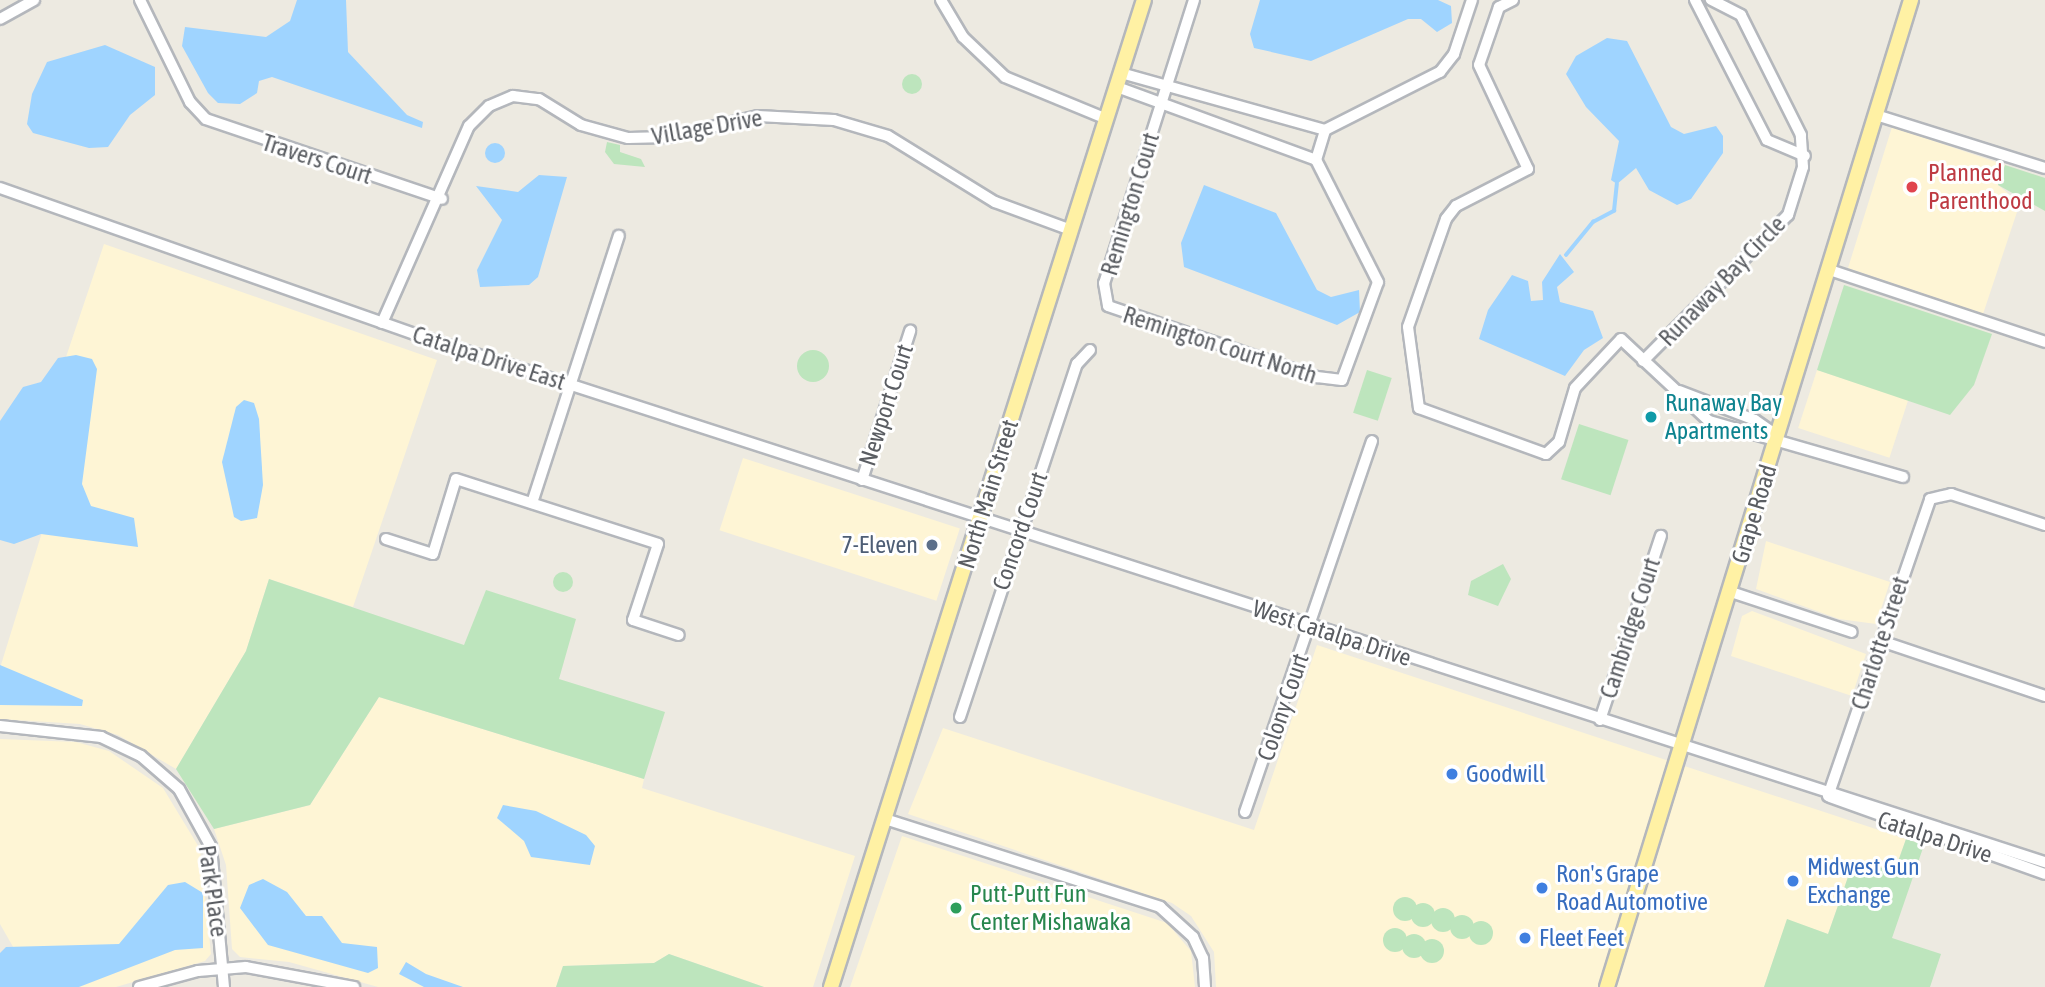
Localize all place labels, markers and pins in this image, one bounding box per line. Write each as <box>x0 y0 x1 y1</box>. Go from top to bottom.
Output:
place label: Planned Parenthood <box>1928 159 2033 215</box>
marker: Planned Parenthood <box>1902 177 1922 197</box>
place label: Runaway Bay Apartments <box>1665 389 1782 445</box>
marker: Runaway Bay Apartments <box>1643 409 1659 425</box>
place label: 7-Eleven <box>842 531 918 559</box>
marker: 7-Eleven <box>924 537 940 553</box>
place label: Goodwill <box>1466 760 1545 788</box>
marker: Goodwill <box>1444 766 1460 782</box>
place label: Midwest Gun Exchange <box>1807 853 1920 909</box>
place label: Ron's Grape Road Automotive <box>1556 860 1708 916</box>
marker: Midwest Gun Exchange <box>1785 873 1801 889</box>
place label: Putt-Putt Fun Center Mishawaka <box>970 880 1131 936</box>
marker: Ron's Grape Road Automotive <box>1534 880 1550 896</box>
marker: Putt-Putt Fun Center Mishawaka <box>948 900 964 916</box>
place label: Fleet Feet <box>1539 924 1624 952</box>
marker: Fleet Feet <box>1517 930 1533 946</box>

